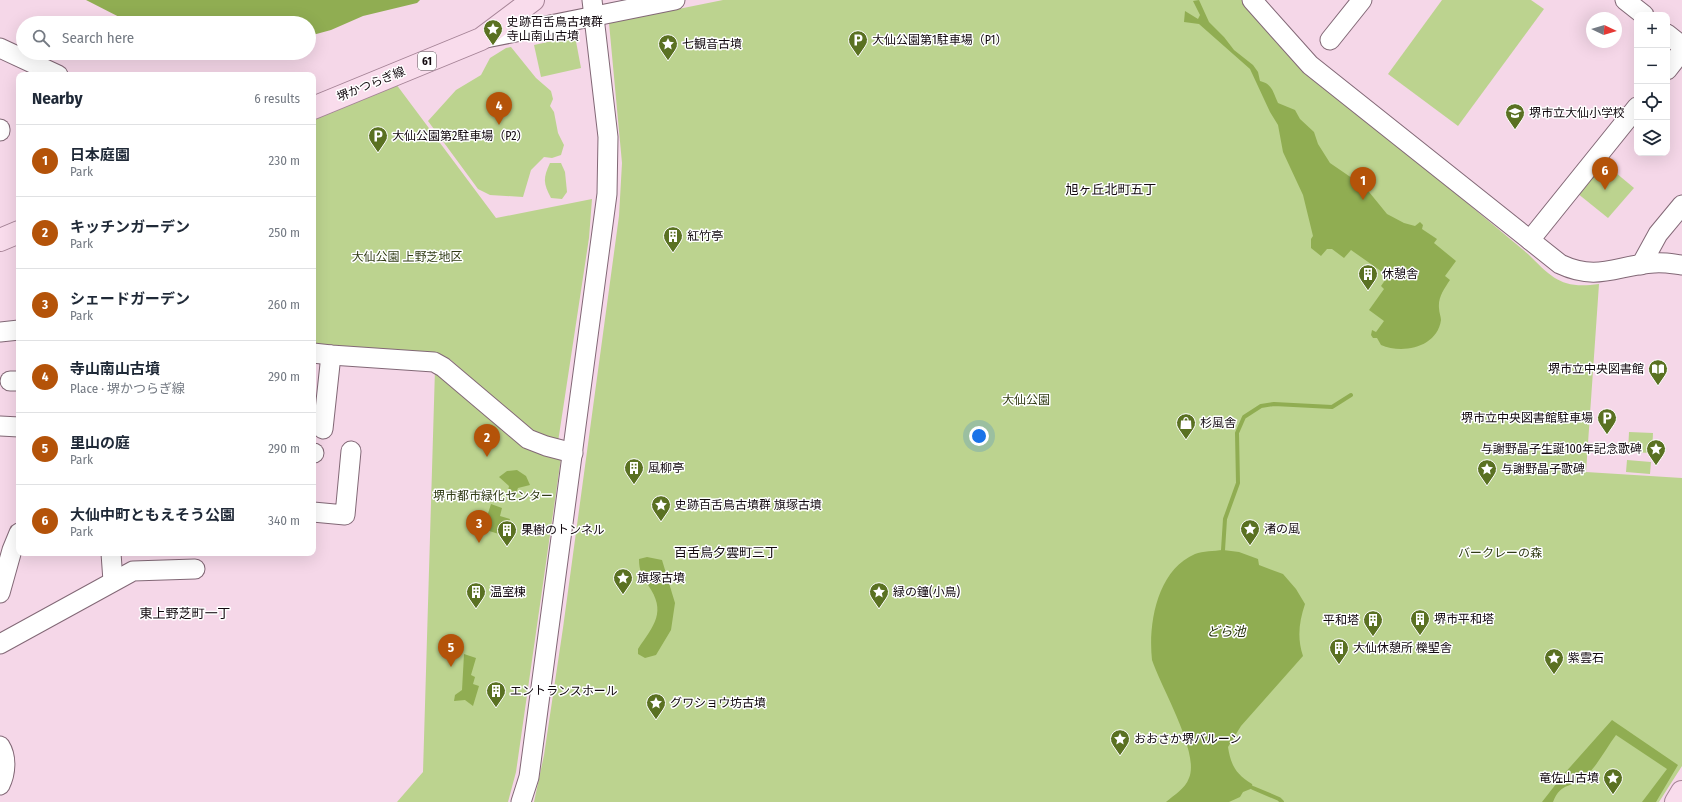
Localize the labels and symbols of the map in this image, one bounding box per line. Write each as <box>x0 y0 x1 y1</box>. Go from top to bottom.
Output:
north arrow <box>1586 12 1622 48</box>
place label: 史跡百舌鳥古墳群 寺山南山古墳 <box>507 15 603 43</box>
place icon: 史跡百舌鳥古墳群 寺山南山古墳 <box>482 18 504 46</box>
parking icon: 大仙公園第1駐車場（P1） <box>847 29 869 57</box>
place icon: 七観音古墳 <box>657 33 679 61</box>
place label: 大仙公園第1駐車場（P1） <box>872 33 1008 47</box>
place label: 七観音古墳 <box>682 37 742 51</box>
road number: 61 <box>418 52 436 70</box>
street label: 堺かつらぎ線 <box>335 64 407 104</box>
pin: 4 <box>486 92 512 125</box>
school or university icon: 堺市立大仙小学校 <box>1504 102 1526 130</box>
place label: 堺市立大仙小学校 <box>1529 106 1625 120</box>
parking icon: 大仙公園第2駐車場（P2） <box>367 125 389 153</box>
place label: 大仙公園第2駐車場（P2） <box>392 129 529 143</box>
pin: 6 <box>1592 157 1618 190</box>
pin: 1 <box>1350 167 1376 200</box>
district label: 旭ヶ丘北町五丁 <box>1065 182 1157 197</box>
building icon: 紅竹亭 <box>662 225 684 253</box>
place label: 紅竹亭 <box>687 229 723 243</box>
park label: 大仙公園 上野芝地区 <box>352 250 462 264</box>
building icon: 休憩舎 <box>1357 263 1379 291</box>
place label: 休憩舎 <box>1382 267 1418 281</box>
library icon: 堺市立中央図書館 <box>1647 358 1669 386</box>
place label: 堺市立中央図書館 <box>1548 362 1644 376</box>
park label: 大仙公園 <box>1002 393 1050 407</box>
parking icon: 堺市立中央図書館駐車場 <box>1596 407 1618 435</box>
place label: 堺市立中央図書館駐車場 <box>1461 411 1593 425</box>
shop icon: 杉風舎 <box>1175 412 1197 440</box>
place label: 杉風舎 <box>1200 416 1236 430</box>
pin: 2 <box>474 424 500 457</box>
your location <box>969 426 989 446</box>
place icon: 与謝野晶子生誕100年記念歌碑 <box>1645 438 1667 466</box>
place label: 与謝野晶子生誕100年記念歌碑 <box>1481 442 1642 456</box>
building icon: 風柳亭 <box>623 457 645 485</box>
place icon: 与謝野晶子歌碑 <box>1476 458 1498 486</box>
place label: 風柳亭 <box>648 461 684 475</box>
place label: 与謝野晶子歌碑 <box>1501 462 1585 476</box>
park label: 堺市都市緑化センター <box>433 489 553 503</box>
place icon: 史跡百舌鳥古墳群 旗塚古墳 <box>650 494 672 522</box>
place label: 史跡百舌鳥古墳群 旗塚古墳 <box>675 498 822 512</box>
pin: 3 <box>466 510 492 543</box>
place icon: 渚の風 <box>1239 518 1261 546</box>
building icon: 果樹のトンネル <box>496 519 518 547</box>
place label: 渚の風 <box>1264 522 1300 536</box>
place label: 果樹のトンネル <box>521 523 605 537</box>
district label: 百舌鳥夕雲町三丁 <box>674 545 778 560</box>
park label: バークレーの森 <box>1458 546 1542 560</box>
place icon: 旗塚古墳 <box>612 567 634 595</box>
place label: 旗塚古墳 <box>637 571 685 585</box>
building icon: 温室棟 <box>465 581 487 609</box>
place icon: 緑の鐘(小鳥) <box>868 581 890 609</box>
place label: 温室棟 <box>490 585 526 599</box>
place label: 緑の鐘(小鳥) <box>893 585 961 599</box>
district label: 東上野芝町一丁 <box>139 606 231 621</box>
building icon: 堺市平和塔 <box>1409 608 1431 636</box>
building icon: 平和塔 <box>1362 609 1384 637</box>
place label: 堺市平和塔 <box>1434 612 1494 626</box>
place label: 平和塔 <box>1323 613 1359 627</box>
water label: どら池 <box>1206 624 1247 639</box>
pin: 5 <box>438 634 464 667</box>
building icon: 大仙休憩所 櫟聖舎 <box>1328 637 1350 665</box>
place label: 大仙休憩所 櫟聖舎 <box>1353 641 1452 655</box>
place icon: 紫雲石 <box>1543 647 1565 675</box>
place label: 紫雲石 <box>1568 651 1604 665</box>
building icon: エントランスホール <box>485 680 507 708</box>
place label: エントランスホール <box>510 684 618 698</box>
place icon: グワショウ坊古墳 <box>645 692 667 720</box>
place label: グワショウ坊古墳 <box>670 696 766 710</box>
place icon: おおさか堺バルーン <box>1109 728 1131 756</box>
place label: おおさか堺バルーン <box>1134 732 1241 746</box>
place icon: 竜佐山古墳 <box>1602 767 1624 795</box>
place label: 竜佐山古墳 <box>1539 771 1599 785</box>

